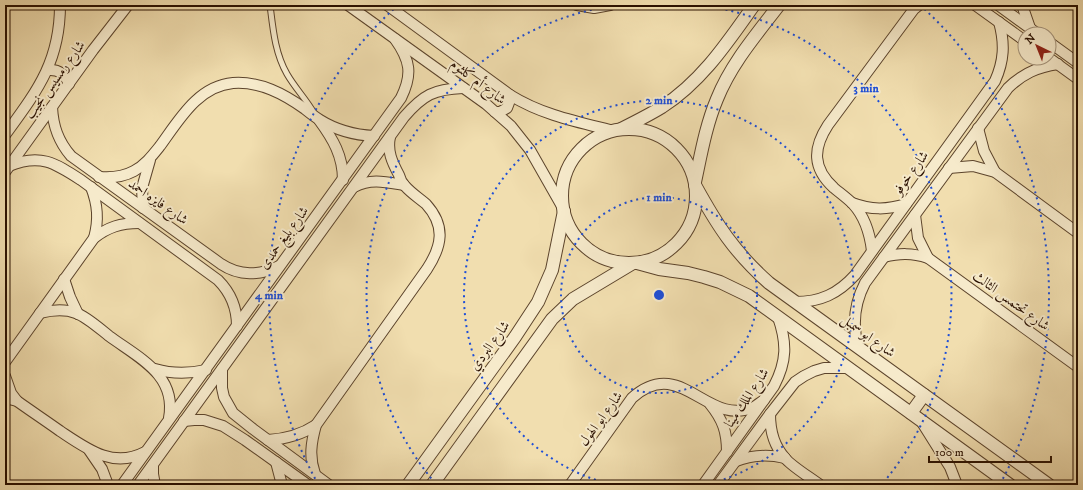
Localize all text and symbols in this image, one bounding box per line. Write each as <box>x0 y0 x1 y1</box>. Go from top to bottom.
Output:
north arrow <box>1017 26 1057 66</box>
text: N <box>1023 31 1039 48</box>
street label: شارع رمسيس نجيب <box>21 37 91 124</box>
street label: شارع أم كلثوم <box>445 54 511 111</box>
text: 3 min <box>853 81 879 96</box>
text: 2 min <box>646 93 673 108</box>
street label: شارع خوفو <box>888 147 935 201</box>
street label: شارع فايزه احمد <box>123 175 192 231</box>
text: 1 min <box>646 190 672 205</box>
street label: شارع بليغ حمدى <box>255 203 316 275</box>
street label: شارع تحتمس الثالث <box>968 267 1053 337</box>
text: 4 min <box>254 288 284 303</box>
centre of rings <box>652 288 666 302</box>
street label: شارع ابو سمبل <box>836 310 899 363</box>
street label: شارع البردي <box>466 317 516 376</box>
street label: شارع الملك مينا <box>721 365 775 432</box>
street label: شارع ابو الهول <box>575 388 629 451</box>
scale bar <box>929 438 1051 464</box>
text: 100 m <box>935 445 964 460</box>

